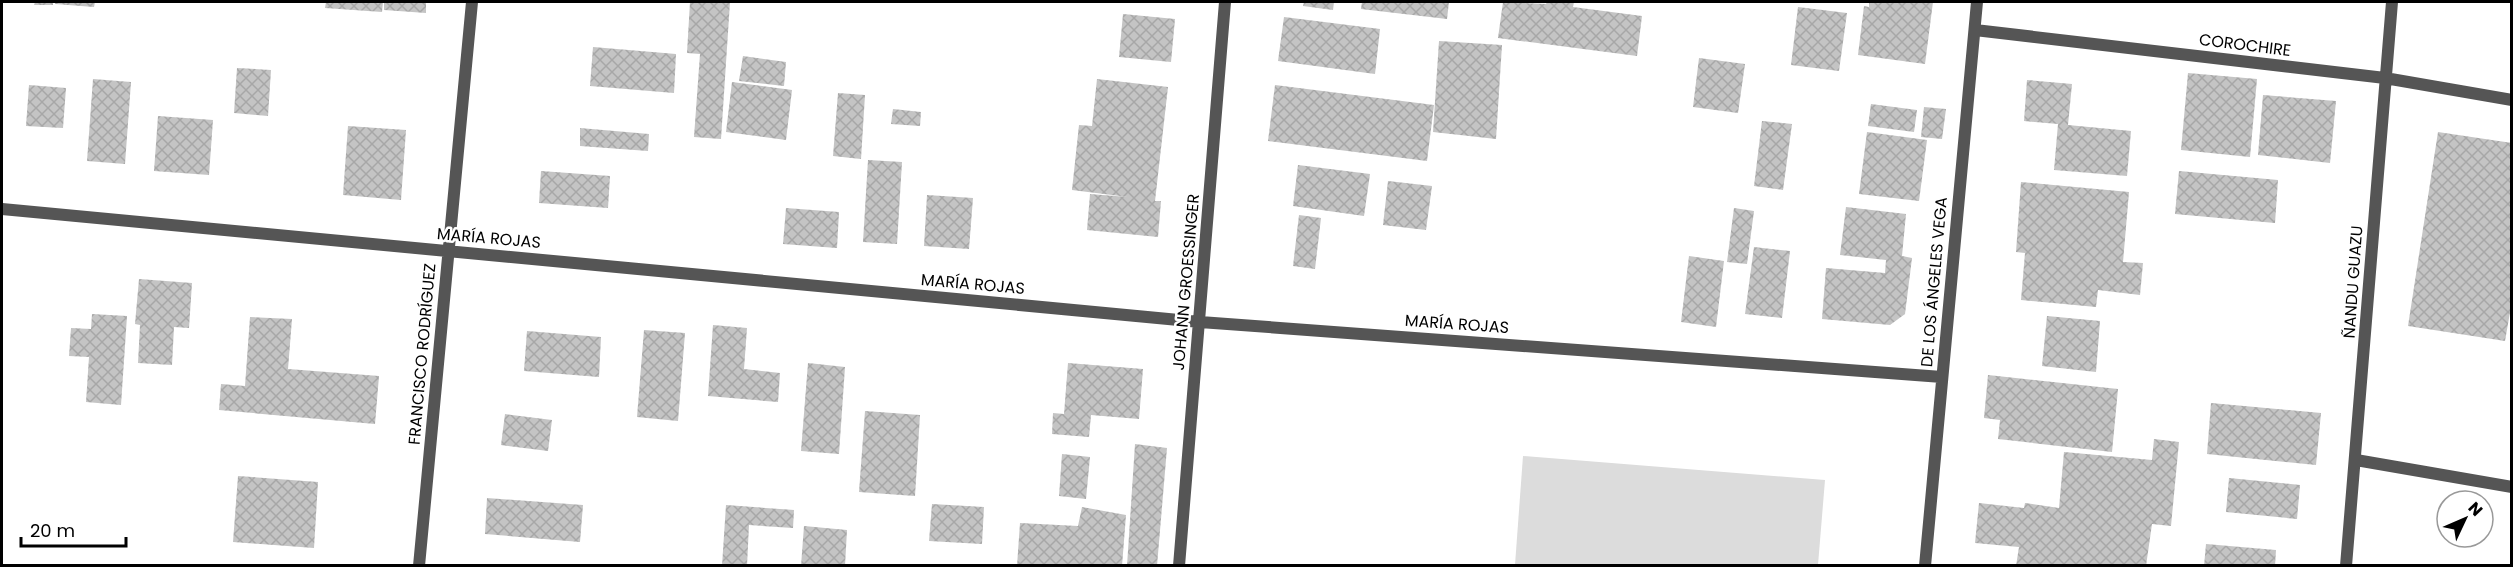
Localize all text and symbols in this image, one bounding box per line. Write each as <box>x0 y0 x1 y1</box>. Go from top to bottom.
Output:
street label: COROCHIRE <box>2198 28 2292 62</box>
street label: JOHANN GROESSINGER <box>1167 193 1205 371</box>
street label: DE LOS ÁNGELES VEGA <box>1915 196 1953 368</box>
street label: MARÍA ROJAS <box>436 222 542 254</box>
street label: ÑANDU GUAZU <box>2338 225 2368 339</box>
street label: FRANCISCO RODRÍGUEZ <box>403 262 441 446</box>
street label: MARÍA ROJAS <box>920 268 1026 300</box>
street label: MARÍA ROJAS <box>1404 309 1510 339</box>
north arrow <box>2435 489 2495 549</box>
text: N <box>2463 497 2488 521</box>
scale bar <box>21 510 126 548</box>
text: 20 m <box>30 518 75 543</box>

